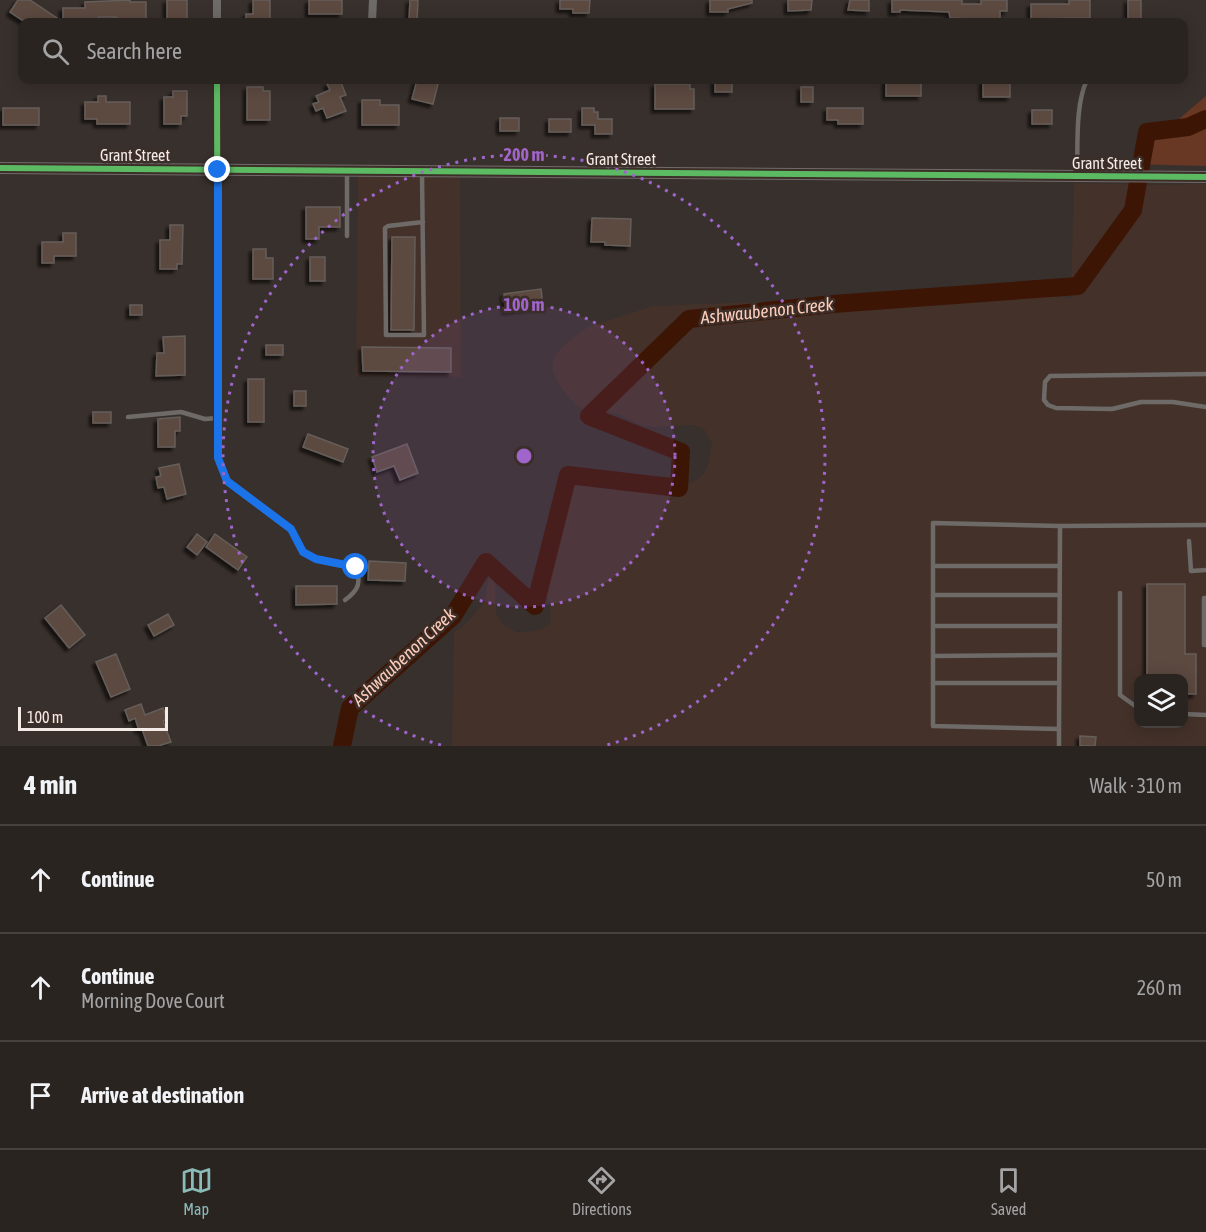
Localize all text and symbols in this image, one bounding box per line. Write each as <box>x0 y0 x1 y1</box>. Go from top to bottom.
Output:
search box <box>18 18 1188 84</box>
icon: search <box>39 35 72 68</box>
text: Search here <box>87 38 182 64</box>
text: 200 m <box>504 144 544 165</box>
street label: Grant Street <box>100 146 170 164</box>
street label: Grant Street <box>586 150 656 168</box>
street label: Grant Street <box>1072 154 1142 172</box>
route end <box>204 156 230 182</box>
water label: Ashwaubenon Creek <box>699 293 835 328</box>
text: 100 m <box>504 294 544 315</box>
centre of rings <box>514 446 534 466</box>
route start <box>342 553 368 579</box>
water label: Ashwaubenon Creek <box>347 603 460 710</box>
map controls <box>1134 674 1188 728</box>
button: layers <box>1134 674 1188 728</box>
scale bar <box>18 704 168 732</box>
text: 100 m <box>27 708 63 726</box>
text: 4 min <box>24 770 77 800</box>
text: Walk · 310 m <box>1090 774 1182 797</box>
icon: ahead <box>24 863 57 896</box>
text: Continue <box>81 866 155 892</box>
text: 50 m <box>1146 868 1182 891</box>
text: Continue <box>81 963 155 989</box>
icon: ahead <box>24 971 57 1004</box>
text: 260 m <box>1137 976 1182 999</box>
text: Morning Dove Court <box>81 989 225 1012</box>
icon: arrive <box>24 1079 57 1112</box>
text: Arrive at destination <box>81 1082 244 1108</box>
tab: Map <box>180 1164 213 1218</box>
tab: Directions <box>572 1164 632 1218</box>
tab: Saved <box>991 1164 1026 1218</box>

